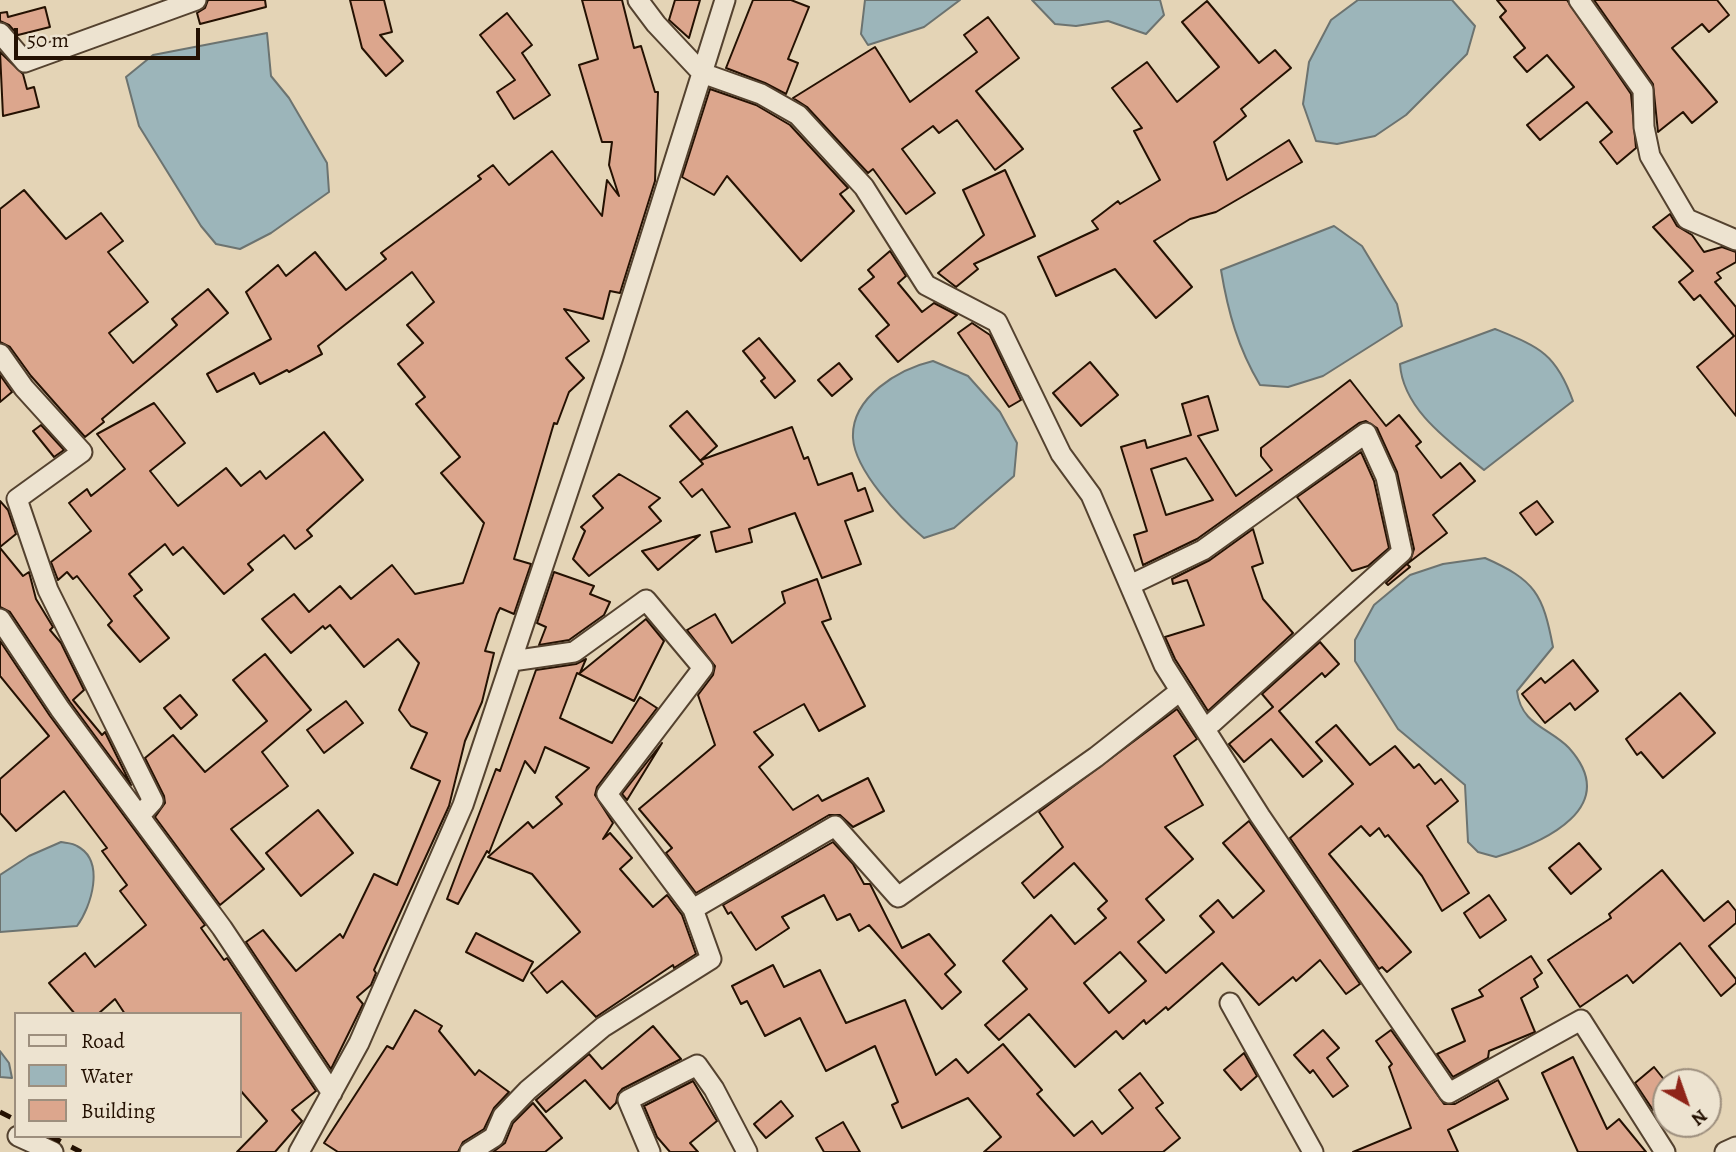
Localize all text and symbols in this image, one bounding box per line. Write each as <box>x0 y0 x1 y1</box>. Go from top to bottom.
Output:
scale bar <box>18 14 203 58</box>
text: 50 m <box>27 26 69 54</box>
legend <box>14 1012 242 1138</box>
text: Road <box>81 1027 125 1055</box>
text: Water <box>81 1062 133 1090</box>
north arrow <box>1652 1068 1722 1138</box>
text: Building <box>81 1097 155 1125</box>
text: N <box>1686 1103 1713 1132</box>

